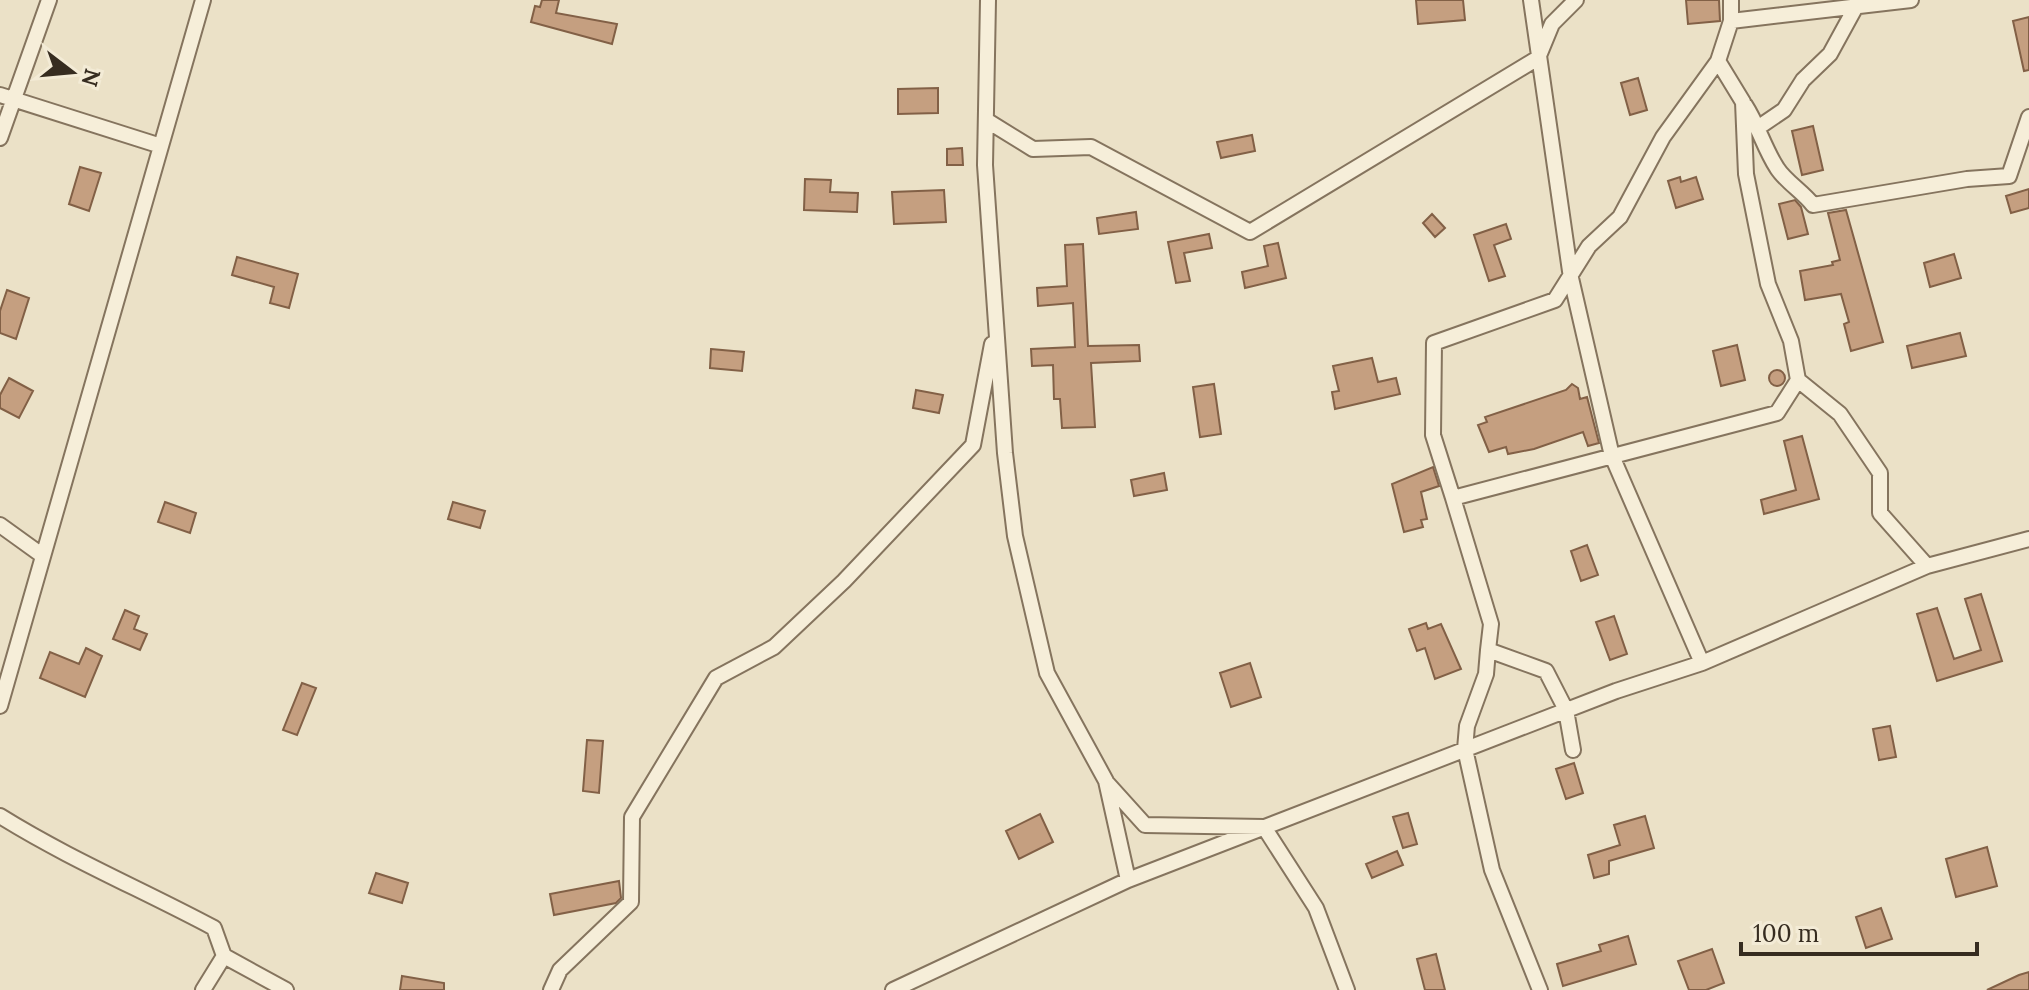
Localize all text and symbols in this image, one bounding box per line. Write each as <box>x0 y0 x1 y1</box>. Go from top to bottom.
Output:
north arrow <box>32 32 112 112</box>
text: N <box>75 65 107 90</box>
scale bar <box>1741 906 1977 956</box>
text: 100 m <box>1753 918 1819 949</box>

